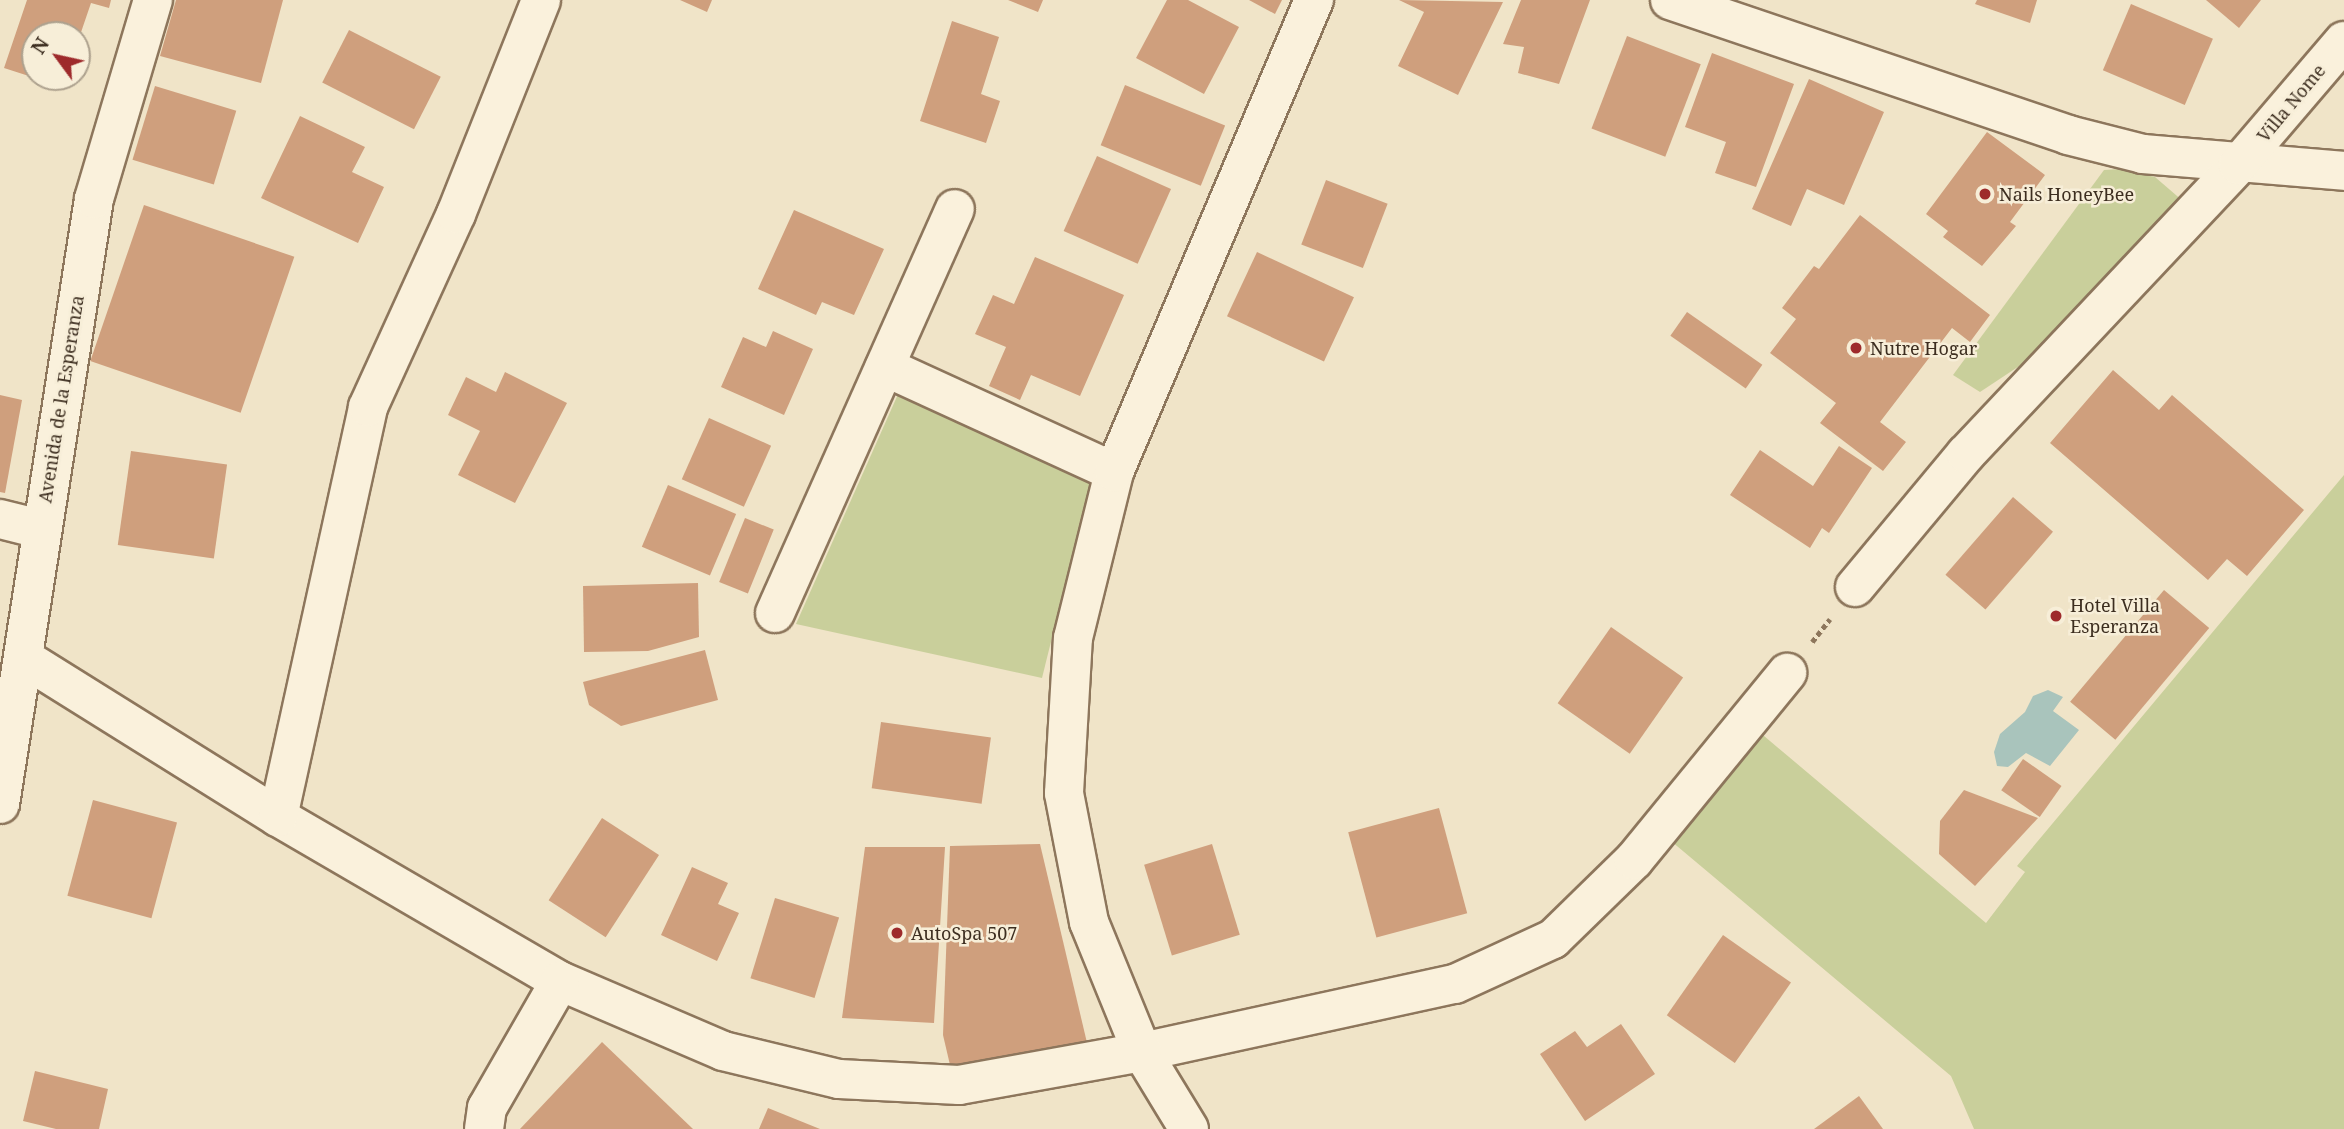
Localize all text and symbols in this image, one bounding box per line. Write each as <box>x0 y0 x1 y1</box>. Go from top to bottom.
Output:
north arrow <box>21 21 91 91</box>
text: N <box>25 32 55 59</box>
street label: Villa Nome <box>2252 60 2330 146</box>
place label: Nails HoneyBee <box>1999 183 2134 205</box>
marker: Nails HoneyBee <box>1977 186 1993 202</box>
street label: Avenida de la Esperanza <box>34 294 88 504</box>
place label: Nutre Hogar <box>1870 337 1977 359</box>
marker: Nutre Hogar <box>1848 340 1864 356</box>
place label: Hotel Villa Esperanza <box>2070 595 2160 638</box>
marker: Hotel Villa Esperanza <box>2048 608 2064 624</box>
place label: AutoSpa 507 <box>911 922 1017 944</box>
marker: AutoSpa 507 <box>889 925 905 941</box>

